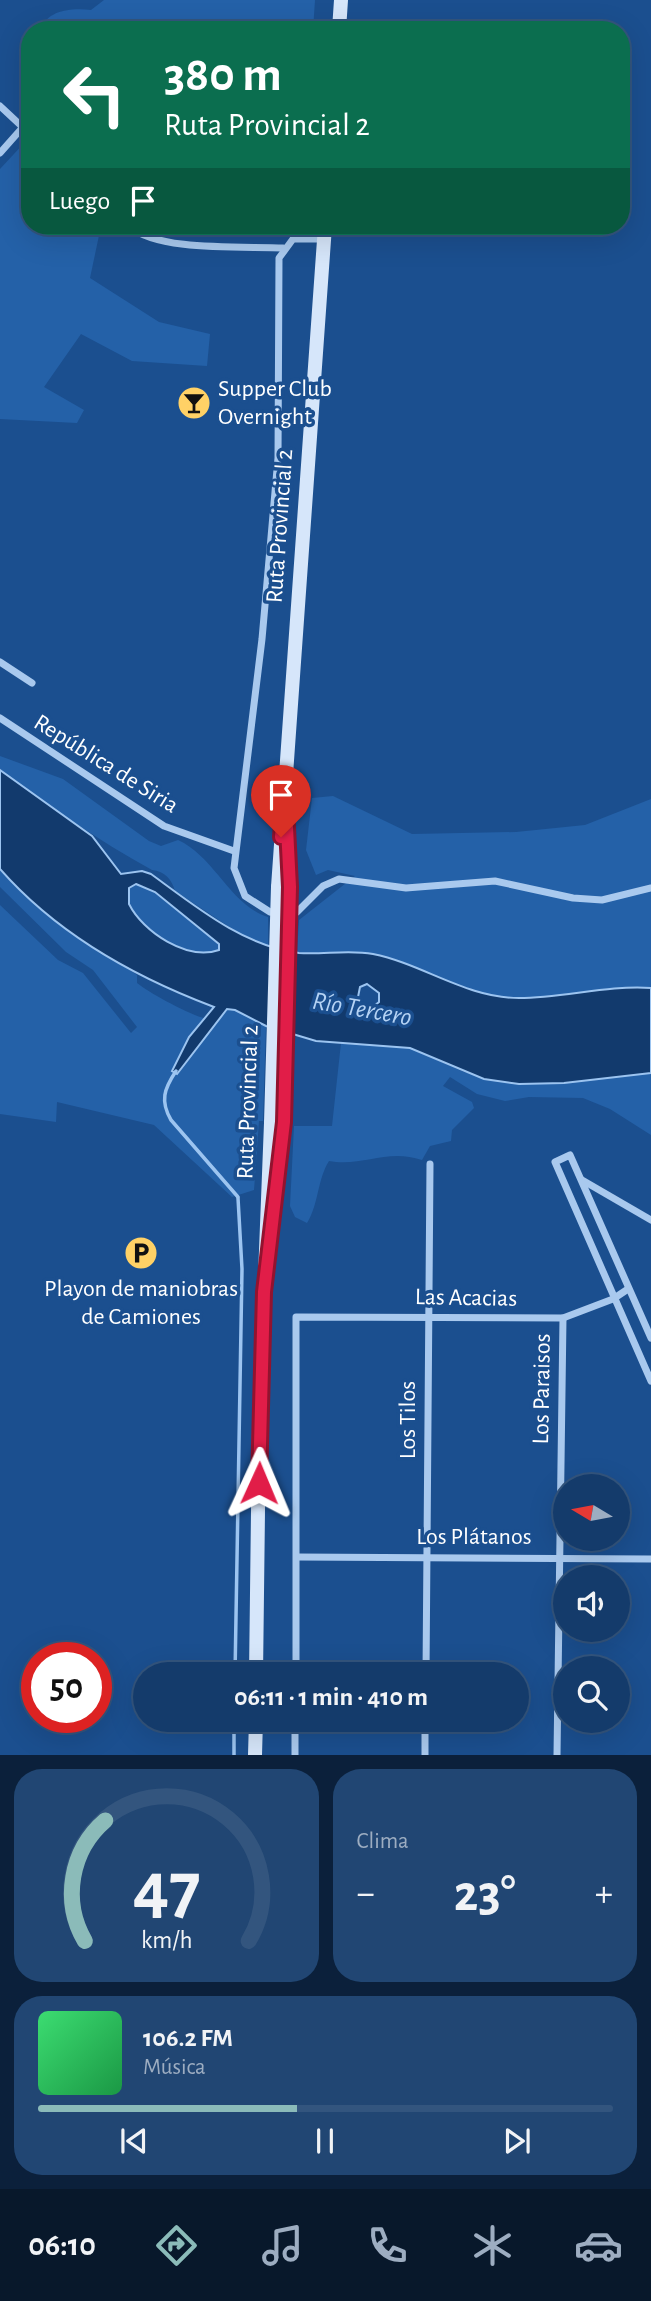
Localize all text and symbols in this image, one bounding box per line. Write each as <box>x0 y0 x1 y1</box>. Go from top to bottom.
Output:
icon: left <box>49 49 140 140</box>
text: 380 m <box>164 51 282 100</box>
text: Ruta Provincial 2 <box>164 109 370 141</box>
icon: arrive <box>124 182 162 220</box>
text: Luego <box>49 188 110 214</box>
place label: Supper Club Overnight <box>218 377 332 429</box>
bar icon: Supper Club Overnight <box>175 384 213 422</box>
street label: Ruta Provincial 2 <box>263 448 297 604</box>
street label: República de Siria <box>30 710 182 818</box>
pin <box>251 765 311 837</box>
icon: arrive <box>262 776 300 814</box>
water label: Río Tercero <box>310 987 414 1031</box>
street label: Ruta Provincial 2 <box>233 1024 263 1180</box>
parking icon: Playon de maniobras de Camiones <box>122 1234 160 1272</box>
place label: Playon de maniobras de Camiones <box>44 1277 238 1329</box>
street label: Las Acacias <box>415 1285 517 1311</box>
street label: Los Paraisos <box>529 1333 555 1445</box>
street label: Los Tilos <box>396 1381 420 1459</box>
position arrow <box>222 1446 296 1520</box>
north arrow <box>553 1474 630 1550</box>
map controls <box>553 1474 630 1733</box>
street label: Los Plátanos <box>416 1525 532 1549</box>
button: sound <box>553 1565 630 1642</box>
speed limit sign: 50 <box>21 1642 112 1733</box>
button: search <box>553 1656 630 1733</box>
text: 06:11 · 1 min · 410 m <box>234 1684 428 1710</box>
text: Clima <box>357 1830 409 1853</box>
text: 47 <box>132 1854 200 1927</box>
text: 23° <box>454 1868 516 1920</box>
text: − <box>357 1875 375 1913</box>
text: + <box>595 1875 613 1913</box>
text: km/h <box>140 1928 192 1953</box>
text: 106.2 FM <box>143 2025 233 2051</box>
text: Música <box>143 2056 206 2079</box>
icon: previous <box>115 2122 153 2160</box>
icon: pause <box>306 2122 344 2160</box>
icon: next <box>498 2122 536 2160</box>
icon: directions <box>152 2221 201 2270</box>
icon: music <box>258 2221 307 2270</box>
icon: phone <box>363 2221 412 2270</box>
icon: climate <box>468 2221 517 2270</box>
icon: car <box>574 2221 623 2270</box>
text: 06:10 <box>28 2229 96 2261</box>

